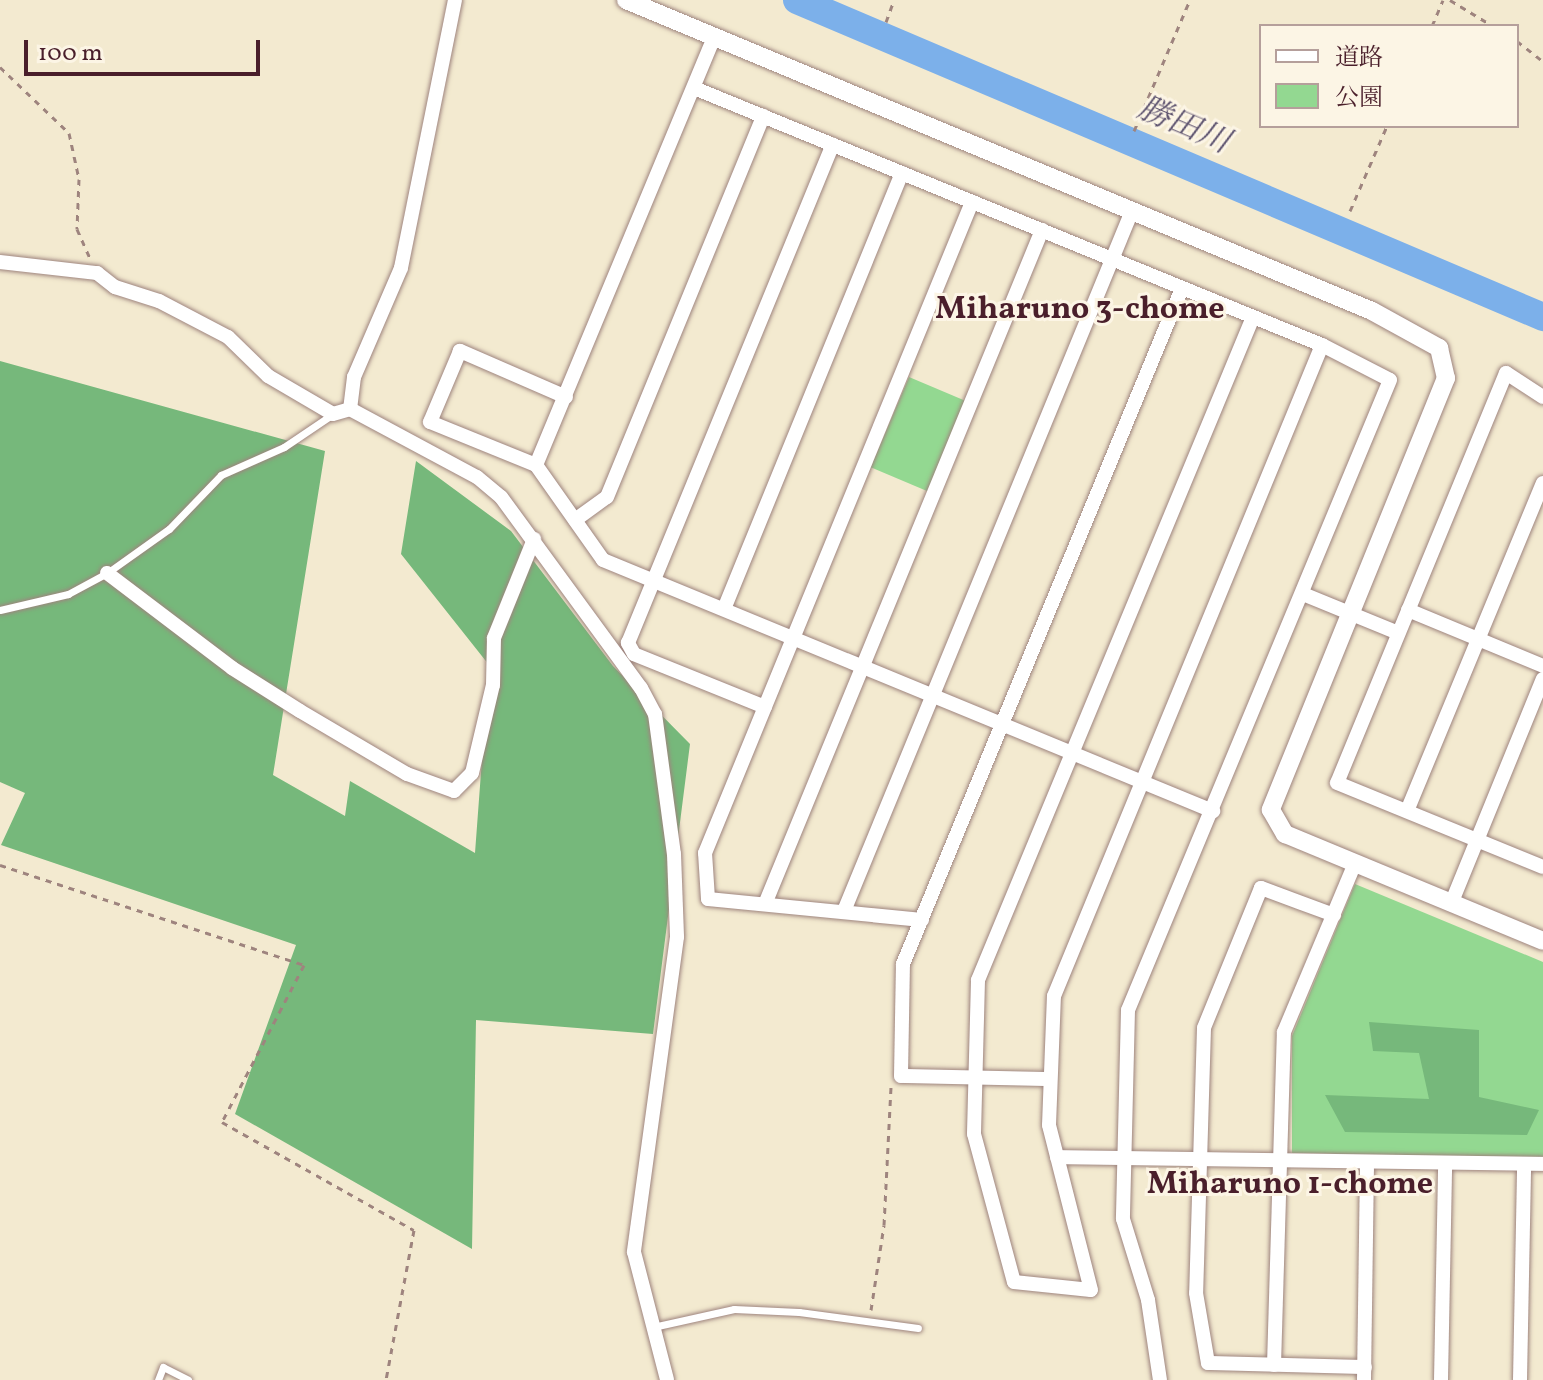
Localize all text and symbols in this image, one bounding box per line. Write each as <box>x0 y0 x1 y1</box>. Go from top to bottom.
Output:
scale bar <box>28 24 264 74</box>
legend <box>1259 24 1519 128</box>
text: 100 m <box>38 37 103 71</box>
text: 道路 <box>1335 42 1383 76</box>
text: 公園 <box>1335 82 1383 116</box>
water label: 勝田川 <box>1131 91 1235 163</box>
district label: Miharuno 3-chome <box>935 291 1225 329</box>
district label: Miharuno 1-chome <box>1147 1166 1433 1204</box>

